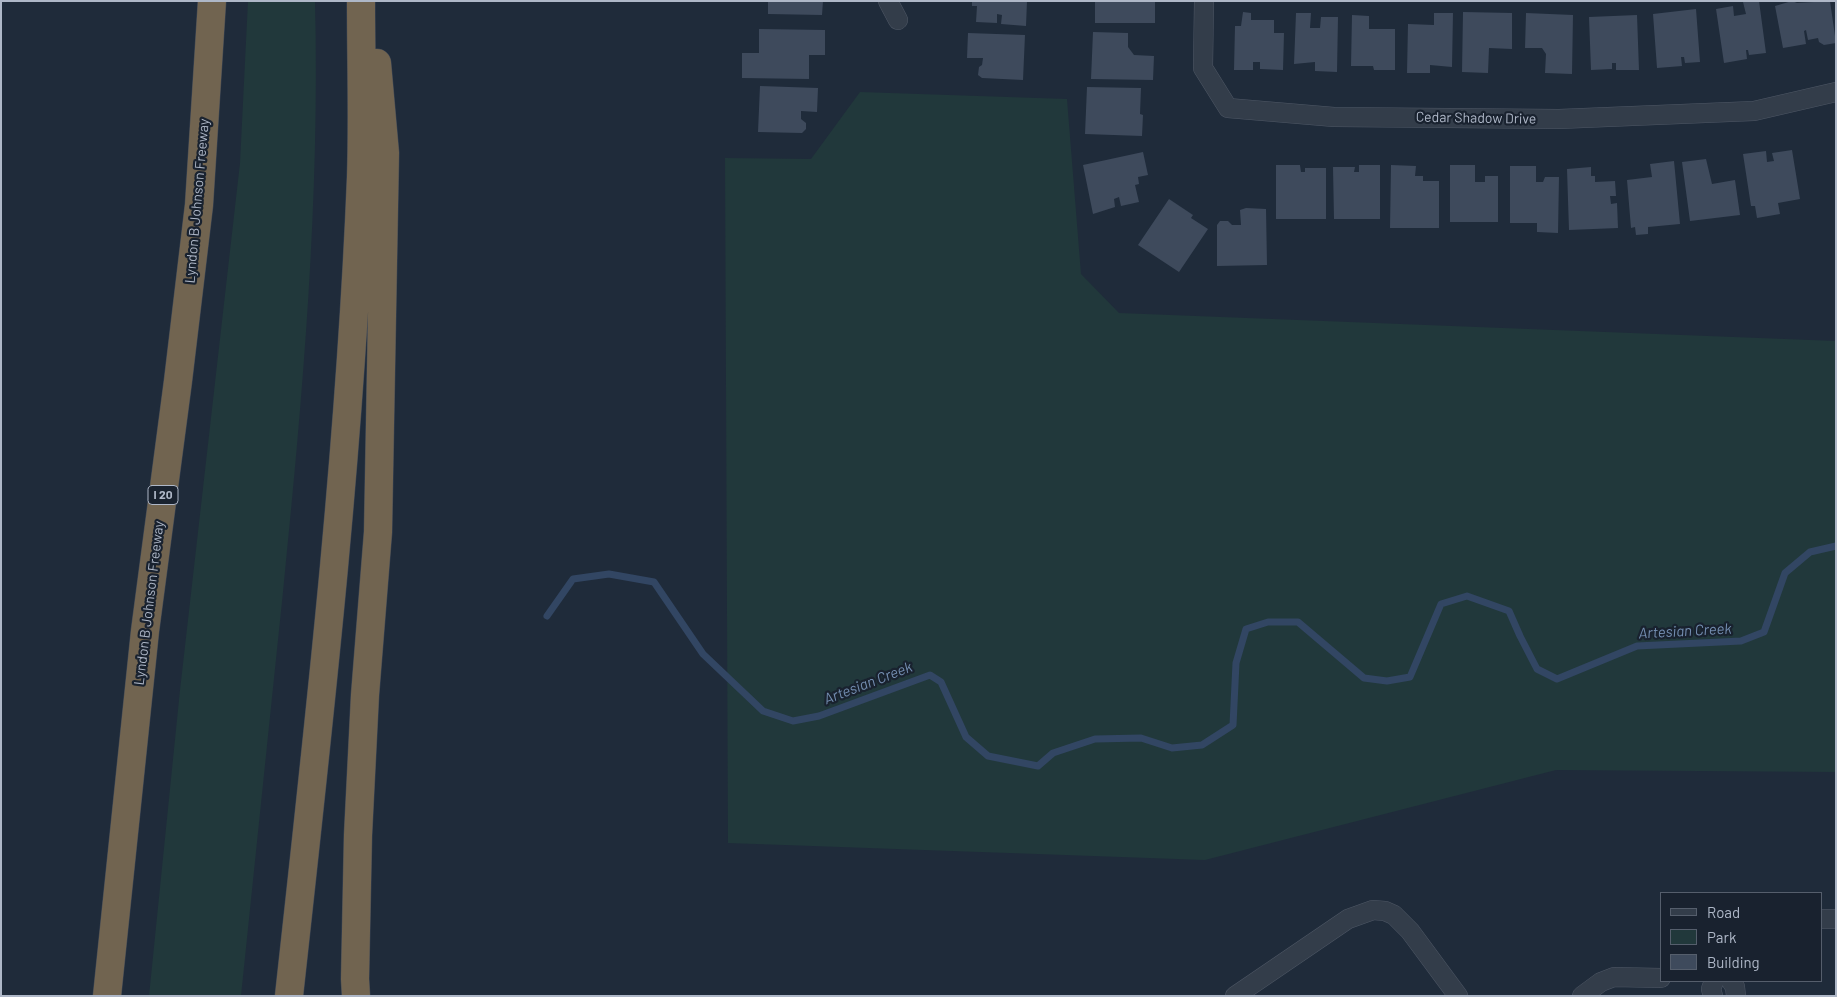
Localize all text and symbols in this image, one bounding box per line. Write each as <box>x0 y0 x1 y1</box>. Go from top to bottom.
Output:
street label: Cedar Shadow Drive <box>1416 109 1536 127</box>
street label: Lyndon B Johnson Freeway <box>181 118 213 284</box>
road number: I 20 <box>148 486 178 504</box>
street label: Lyndon B Johnson Freeway <box>131 520 167 686</box>
water label: Artesian Creek <box>1638 620 1732 642</box>
water label: Artesian Creek <box>821 658 915 708</box>
legend <box>1660 892 1822 982</box>
text: Road <box>1707 903 1740 921</box>
text: Park <box>1707 928 1736 946</box>
text: Building <box>1707 953 1760 971</box>

